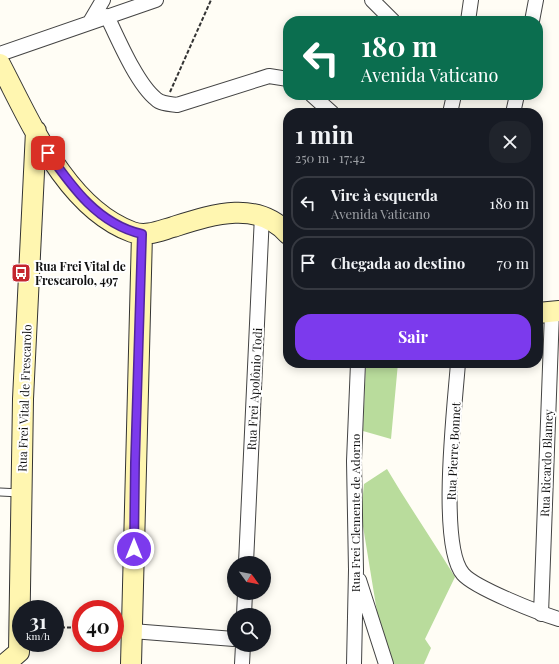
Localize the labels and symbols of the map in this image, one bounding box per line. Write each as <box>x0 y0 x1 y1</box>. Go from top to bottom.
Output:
pin <box>31 136 65 170</box>
place label: Rua Frei Vital de Frescarolo, 497 <box>35 258 126 288</box>
bus stop icon: Rua Frei Vital de Frescarolo, 497 <box>10 262 32 284</box>
street label: Rua Frei Vital de Frescarolo <box>13 323 35 472</box>
street label: Rua Frei Apolônio Todi <box>243 327 265 451</box>
street label: Rua Pierre Bonnet <box>442 401 464 501</box>
street label: Rua Ricardo Blamey <box>536 409 556 517</box>
street label: Rua Frei Clemente de Adorno <box>347 433 363 592</box>
position arrow <box>113 528 155 570</box>
north arrow <box>227 556 271 600</box>
speed limit sign: 40 <box>72 600 124 652</box>

